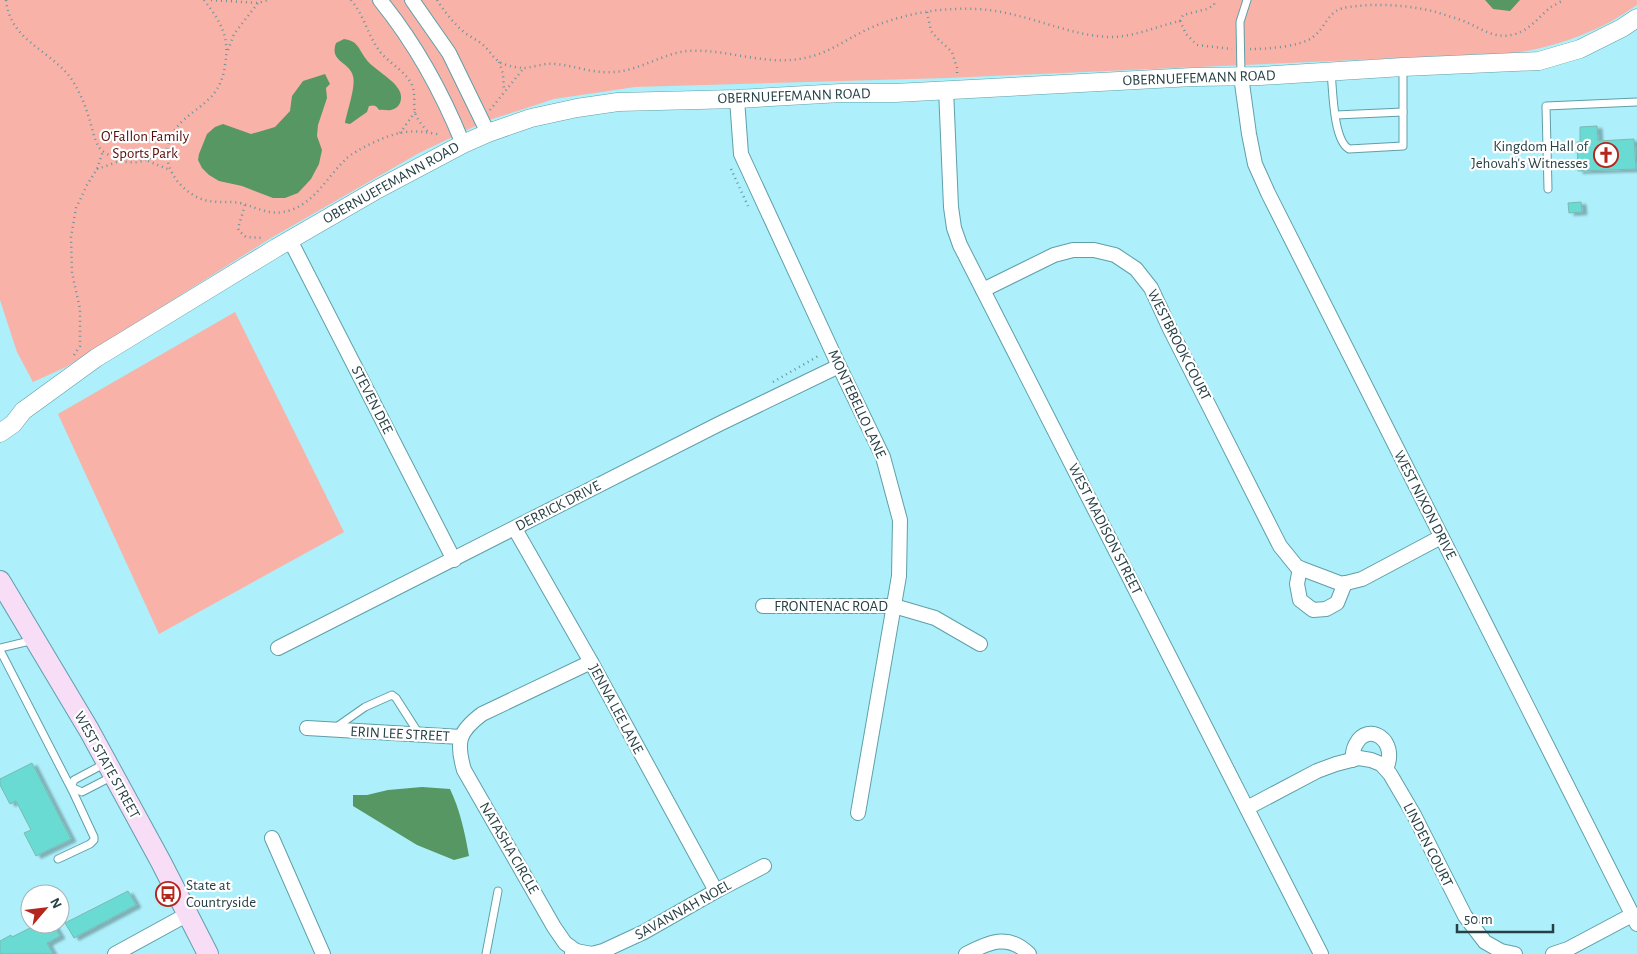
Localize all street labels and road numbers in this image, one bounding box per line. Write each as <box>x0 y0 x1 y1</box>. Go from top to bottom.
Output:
street label: OBERNUEFEMANN ROAD <box>1122 68 1276 88</box>
street label: OBERNUEFEMANN ROAD <box>717 86 871 106</box>
street label: OBERNUEFEMANN ROAD <box>320 139 462 227</box>
street label: WESTBROOK COURT <box>1144 287 1214 404</box>
street label: MONTEBELLO LANE <box>825 348 889 460</box>
street label: STEVEN DEE <box>349 364 395 436</box>
street label: WEST NIXON DRIVE <box>1391 448 1459 562</box>
street label: WEST MADISON STREET <box>1065 461 1145 598</box>
street label: DERRICK DRIVE <box>513 478 603 534</box>
street label: FRONTENAC ROAD <box>774 599 888 614</box>
street label: JENNA LEE LANE <box>586 662 646 756</box>
street label: WEST STATE STREET <box>71 709 143 822</box>
street label: ERIN LEE STREET <box>350 724 451 744</box>
street label: NATASHA CIRCLE <box>477 800 541 896</box>
street label: LINDEN COURT <box>1400 801 1456 890</box>
street label: SAVANNAH NOEL <box>633 877 734 943</box>

